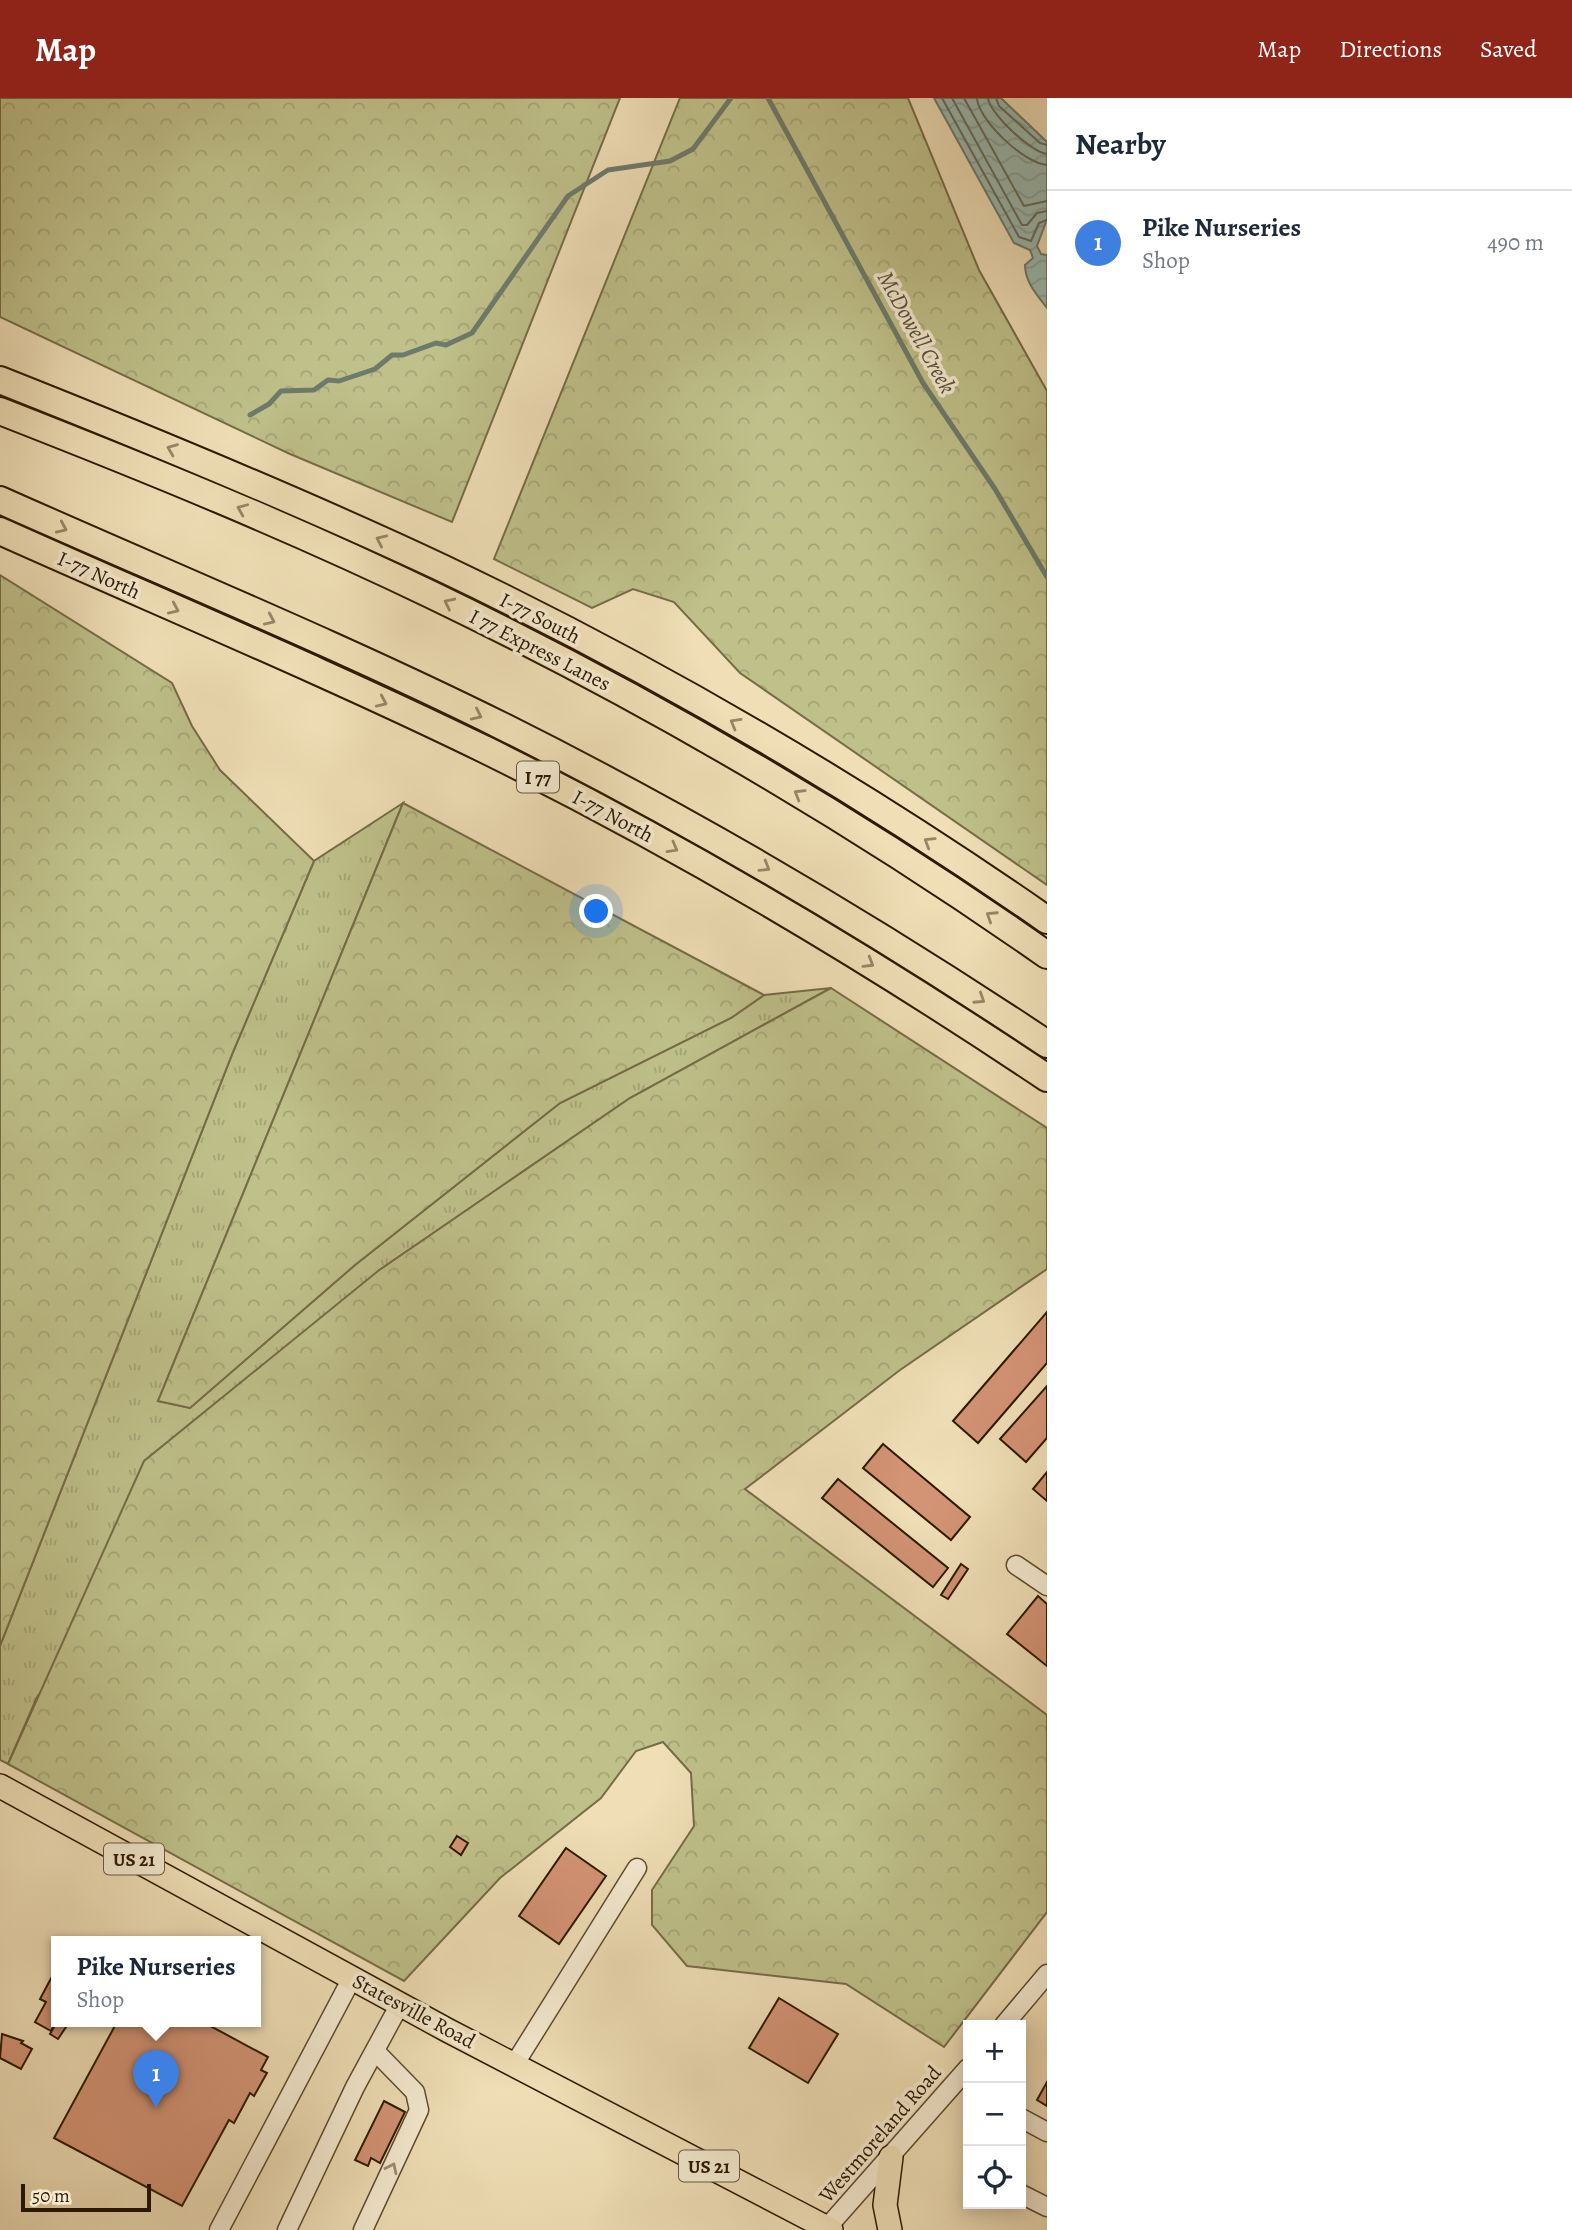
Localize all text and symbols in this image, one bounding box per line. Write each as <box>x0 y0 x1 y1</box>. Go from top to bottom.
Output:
text: Map <box>35 27 96 72</box>
text: Map <box>1257 33 1301 65</box>
text: Directions <box>1339 33 1442 65</box>
text: Saved <box>1480 33 1537 65</box>
text: Nearby <box>1075 124 1166 164</box>
text: Pike Nurseries <box>1142 210 1301 245</box>
text: 1 <box>1094 227 1102 258</box>
text: 490 m <box>1487 227 1544 258</box>
text: Shop <box>1142 245 1190 276</box>
water label: McDowell Creek <box>870 265 963 399</box>
one-way arrow <box>167 443 179 457</box>
one-way arrow <box>236 503 249 517</box>
one-way arrow <box>55 520 68 534</box>
one-way arrow <box>376 534 388 548</box>
street label: I-77 North <box>53 544 145 606</box>
street label: I-77 South <box>495 586 585 650</box>
one-way arrow <box>444 598 456 612</box>
one-way arrow <box>167 601 180 615</box>
street label: I 77 Express Lanes <box>465 602 615 698</box>
one-way arrow <box>263 612 276 626</box>
one-way arrow <box>375 693 387 707</box>
one-way arrow <box>470 707 483 721</box>
one-way arrow <box>729 718 742 731</box>
road number: I 77 <box>517 762 559 792</box>
street label: I-77 North <box>568 783 658 849</box>
one-way arrow <box>793 790 806 803</box>
one-way arrow <box>924 837 937 850</box>
one-way arrow <box>665 840 678 853</box>
one-way arrow <box>758 859 770 872</box>
your location <box>579 894 613 928</box>
one-way arrow <box>986 912 999 924</box>
one-way arrow <box>862 954 875 967</box>
one-way arrow <box>972 991 985 1004</box>
road number: US 21 <box>104 1844 164 1875</box>
popup <box>51 1936 261 2027</box>
text: Pike Nurseries <box>76 1949 236 1984</box>
street label: Statesville Road <box>348 1967 481 2055</box>
text: Shop <box>76 1984 124 2015</box>
map controls <box>963 2020 1026 2209</box>
button: + <box>963 2020 1026 2083</box>
pin: 1 <box>133 2050 179 2108</box>
street label: Westmoreland Road <box>812 2059 948 2209</box>
button: − <box>963 2083 1026 2146</box>
button: locate <box>963 2146 1026 2209</box>
road number: US 21 <box>679 2150 739 2182</box>
one-way arrow <box>384 2163 398 2175</box>
scale bar <box>21 2181 150 2213</box>
text: 50 m <box>32 2183 70 2209</box>

